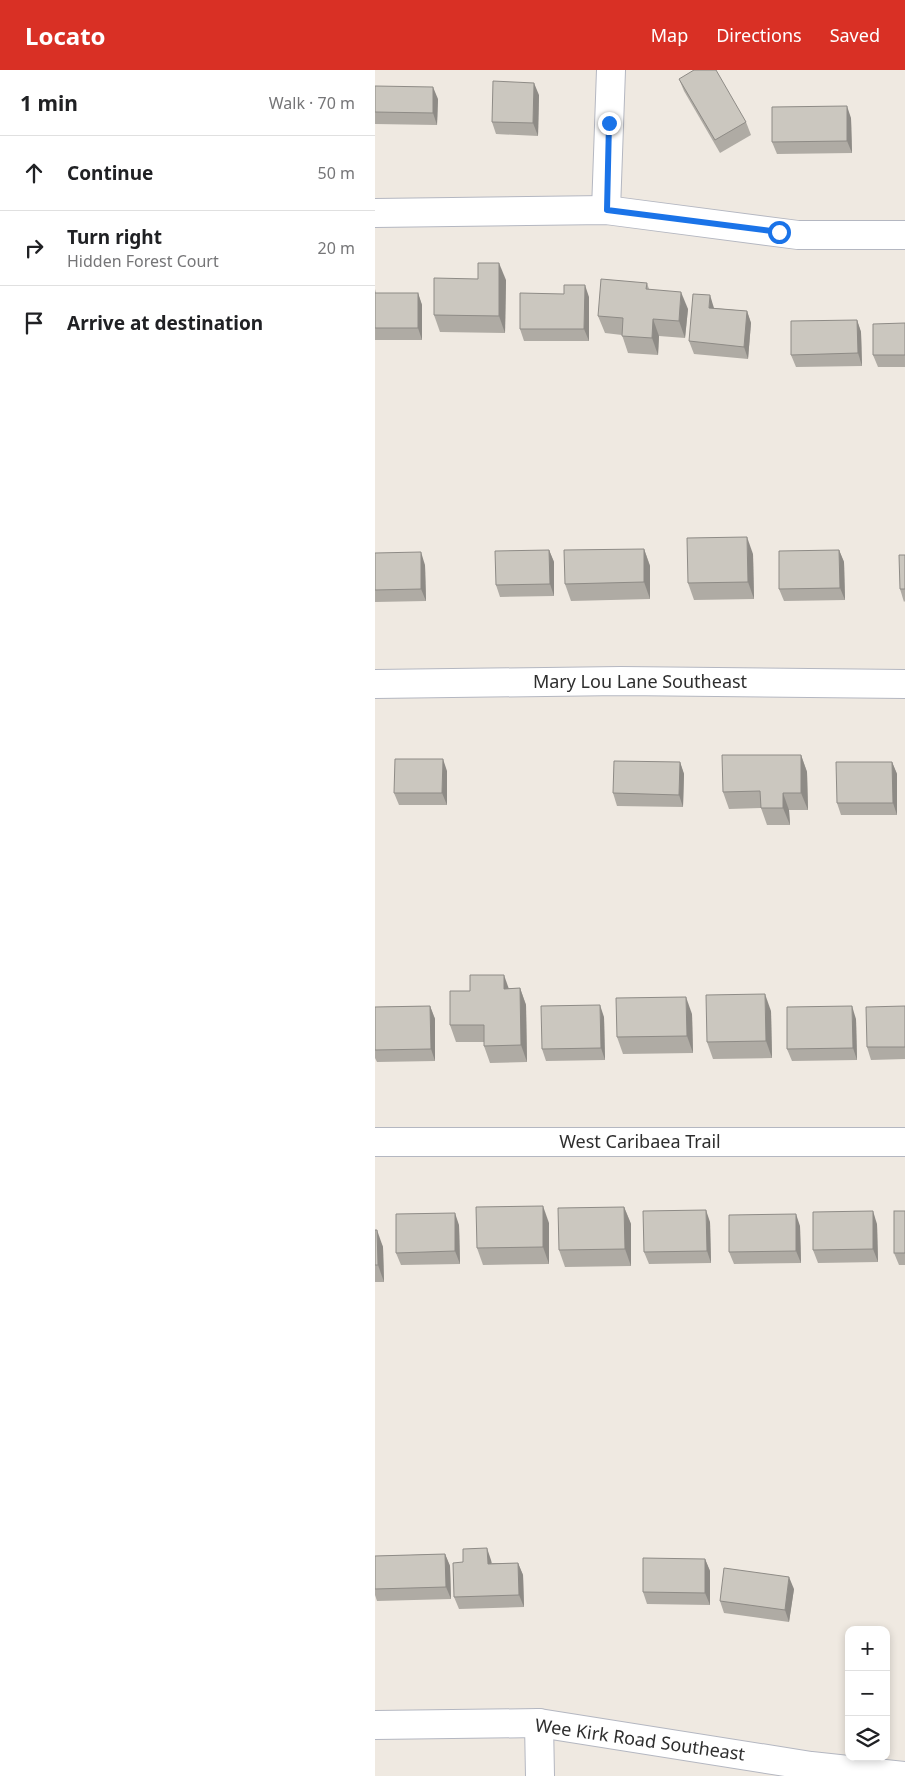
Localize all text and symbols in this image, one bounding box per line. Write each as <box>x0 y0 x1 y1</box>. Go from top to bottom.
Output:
text: Locato <box>25 19 106 52</box>
text: Map <box>651 23 688 47</box>
text: Directions <box>716 23 802 47</box>
text: Saved <box>830 23 880 47</box>
text: 1 min <box>20 89 78 117</box>
text: Walk · 70 m <box>269 92 355 114</box>
route end <box>598 112 621 135</box>
icon: ahead <box>20 159 48 187</box>
text: Continue <box>67 160 153 186</box>
text: 50 m <box>318 162 355 184</box>
route start <box>768 221 791 244</box>
text: Turn right <box>67 224 162 250</box>
icon: right <box>20 234 48 262</box>
text: 20 m <box>318 237 355 259</box>
text: Hidden Forest Court <box>67 250 219 272</box>
icon: arrive <box>20 309 48 337</box>
text: Arrive at destination <box>67 310 263 336</box>
street label: Mary Lou Lane Southeast <box>533 669 748 693</box>
street label: West Caribaea Trail <box>559 1129 721 1153</box>
map controls <box>845 1626 890 1761</box>
button: + <box>845 1626 890 1671</box>
button: − <box>845 1671 890 1716</box>
street label: Wee Kirk Road Southeast <box>534 1712 747 1766</box>
button: layers <box>845 1716 890 1761</box>

